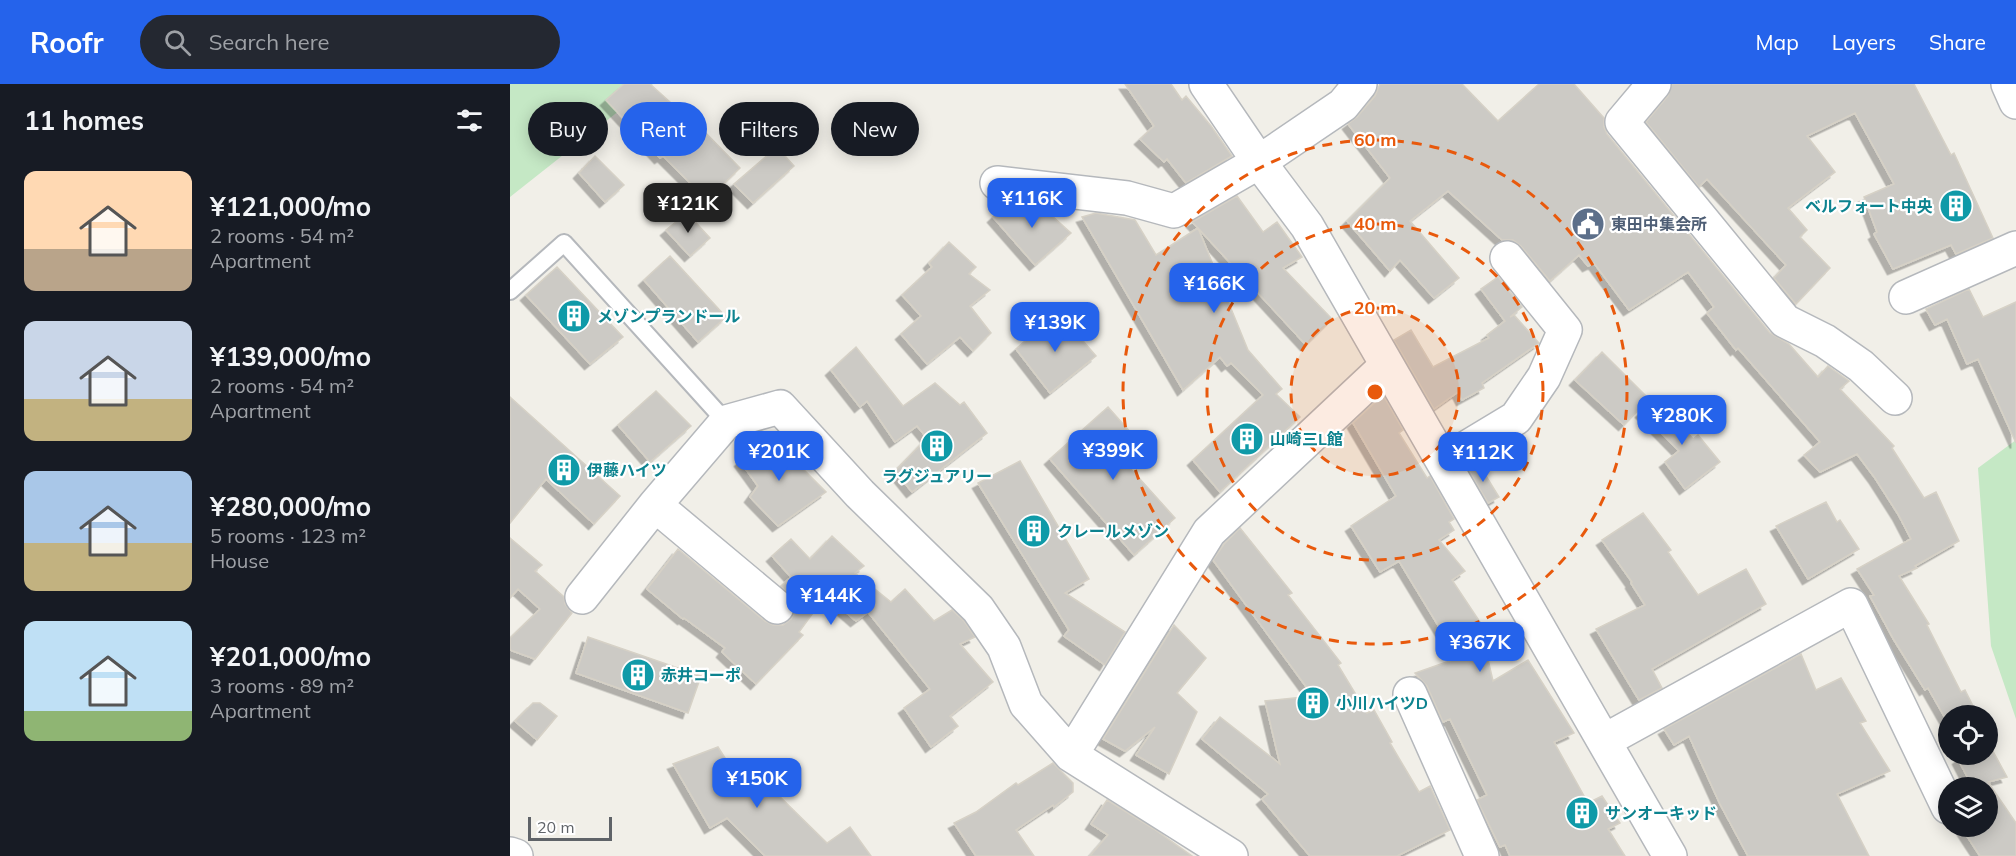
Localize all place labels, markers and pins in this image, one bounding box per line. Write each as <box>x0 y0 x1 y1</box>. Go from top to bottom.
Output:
pin: ¥116K <box>990 178 1074 229</box>
pin: ¥121K <box>646 183 730 234</box>
building icon: ベルフォート中央 <box>1938 188 1974 224</box>
place label: ベルフォート中央 <box>1805 196 1933 216</box>
public building icon: 東田中集会所 <box>1570 206 1606 242</box>
place label: 東田中集会所 <box>1611 214 1707 234</box>
pin: ¥166K <box>1172 263 1256 314</box>
building icon: メゾンプランドール <box>556 298 592 334</box>
pin: ¥139K <box>1013 302 1097 353</box>
place label: メゾンプランドール <box>597 306 741 326</box>
centre of rings <box>1365 382 1385 402</box>
pin: ¥280K <box>1640 395 1724 446</box>
building icon: 山崎三L館 <box>1229 421 1265 457</box>
building icon: ラグジュアリー <box>919 428 955 464</box>
place label: 山崎三L館 <box>1270 429 1343 449</box>
pin: ¥399K <box>1071 430 1155 481</box>
pin: ¥201K <box>737 431 821 482</box>
pin: ¥112K <box>1441 432 1525 483</box>
building icon: 伊藤ハイツ <box>546 452 582 488</box>
place label: 伊藤ハイツ <box>586 460 667 480</box>
place label: ラグジュアリー <box>882 466 992 486</box>
building icon: クレールメゾン <box>1016 513 1052 549</box>
place label: クレールメゾン <box>1057 521 1169 541</box>
pin: ¥144K <box>789 575 873 626</box>
pin: ¥367K <box>1438 622 1522 673</box>
building icon: 赤井コーポ <box>620 657 656 693</box>
place label: 赤井コーポ <box>661 665 741 685</box>
building icon: 小川ハイツD <box>1295 685 1331 721</box>
place label: 小川ハイツD <box>1336 693 1428 713</box>
pin: ¥150K <box>715 758 799 809</box>
building icon: サンオーキッド <box>1564 795 1600 831</box>
place label: サンオーキッド <box>1605 803 1717 823</box>

